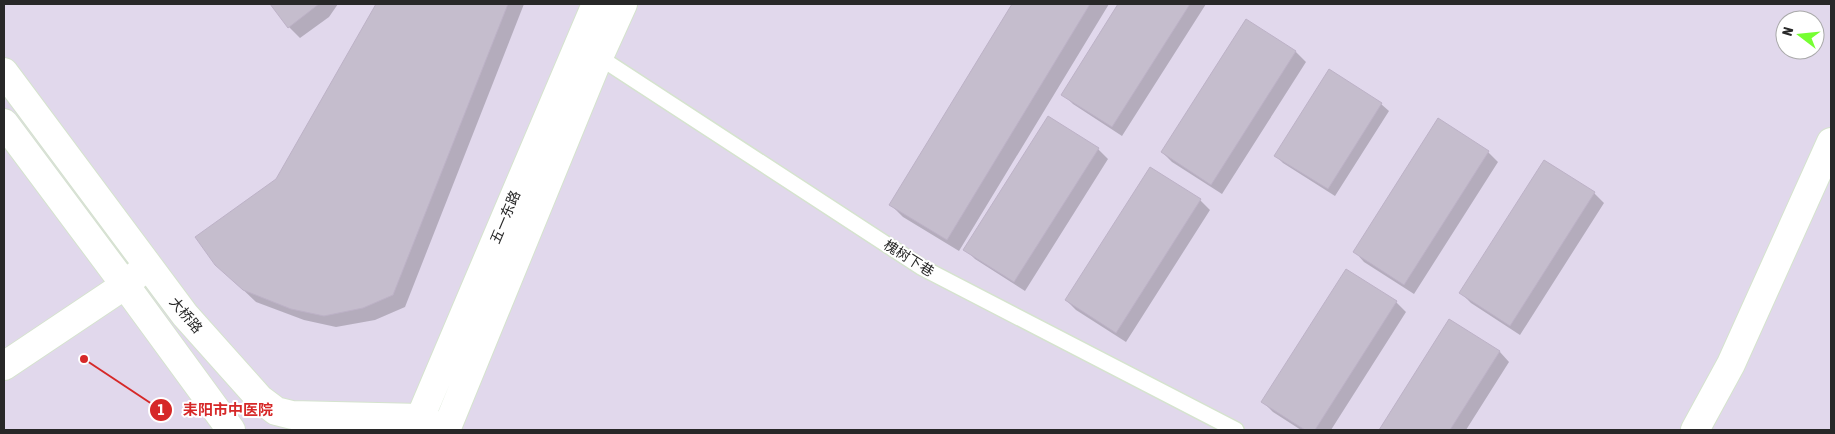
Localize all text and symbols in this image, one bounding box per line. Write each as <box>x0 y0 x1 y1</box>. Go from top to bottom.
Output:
north arrow <box>1775 10 1825 60</box>
text: N <box>1779 25 1796 38</box>
street label: 五一东路 <box>487 188 523 246</box>
street label: 槐树下巷 <box>881 236 937 280</box>
street label: 大桥路 <box>166 294 206 336</box>
callout: 耒阳市中医院 <box>148 395 283 425</box>
text: 1 <box>157 401 165 418</box>
text: 耒阳市中医院 <box>183 401 273 418</box>

